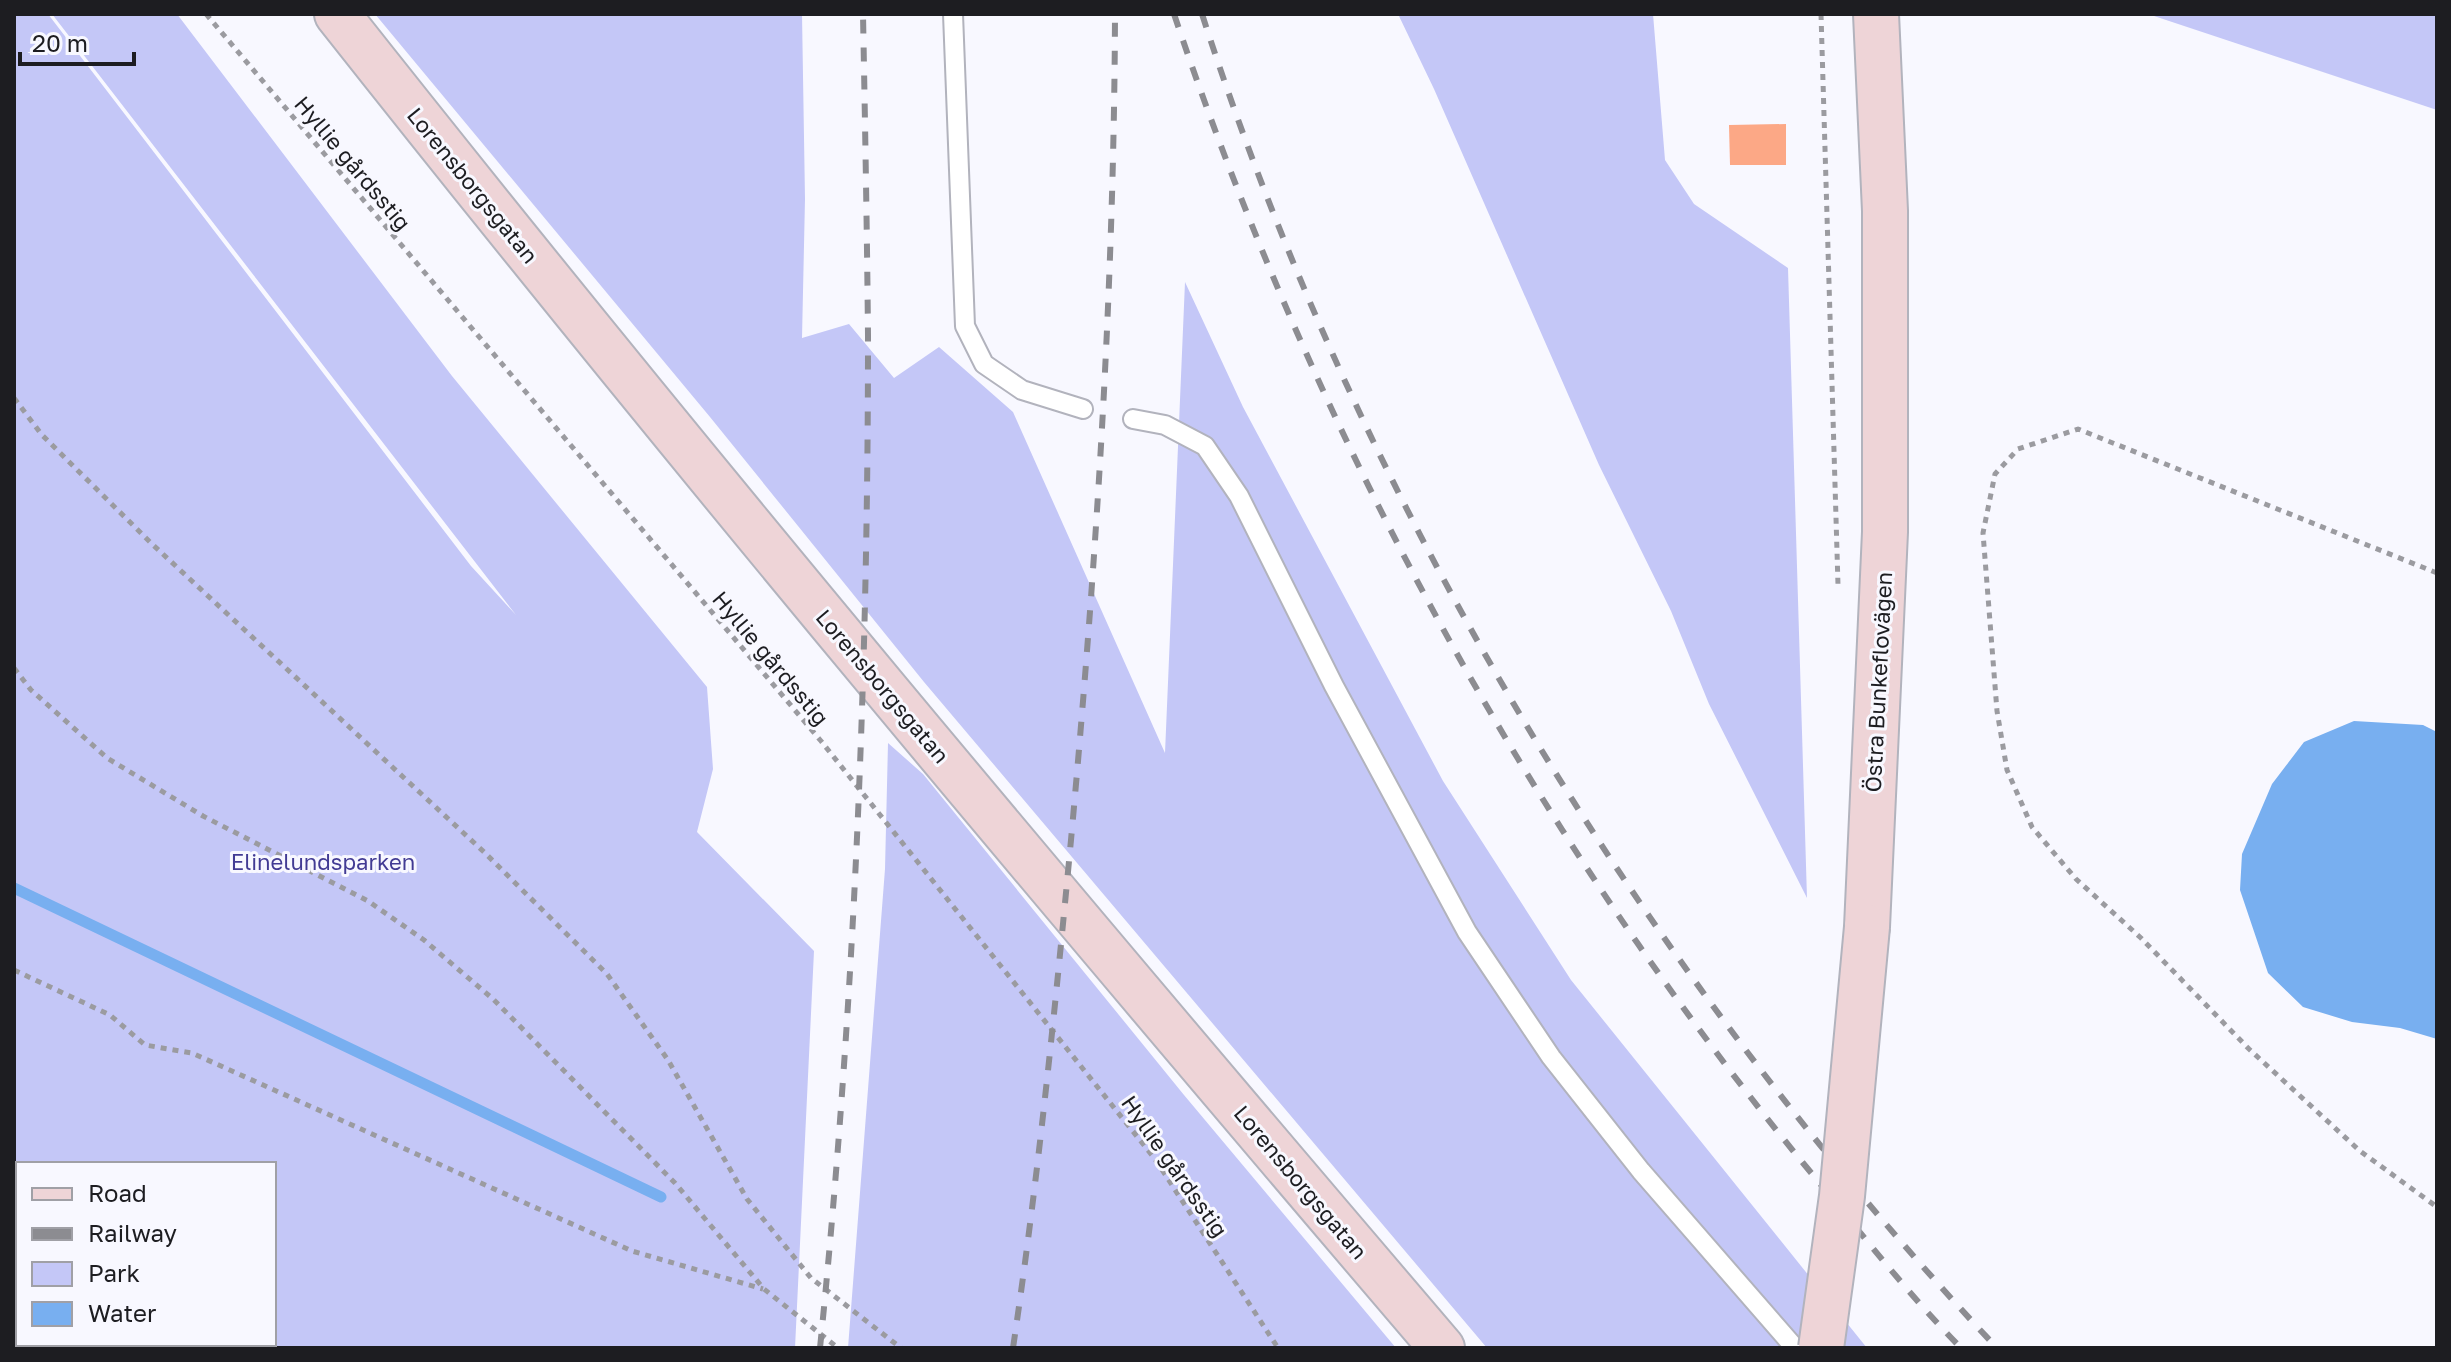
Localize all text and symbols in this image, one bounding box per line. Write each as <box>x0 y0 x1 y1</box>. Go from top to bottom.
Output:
scale bar <box>20 16 134 66</box>
text: 20 m <box>32 28 88 57</box>
street label: Hyllie gårdsstig <box>289 90 417 236</box>
street label: Lorensborgsgatan <box>402 102 544 268</box>
street label: Östra Bunkeflovägen <box>1859 571 1897 793</box>
street label: Hyllie gårdsstig <box>707 585 835 731</box>
street label: Lorensborgsgatan <box>811 604 955 768</box>
park label: Elinelundsparken <box>231 848 415 875</box>
street label: Hyllie gårdsstig <box>1116 1090 1234 1242</box>
street label: Lorensborgsgatan <box>1229 1100 1373 1264</box>
legend <box>16 1162 276 1346</box>
text: Road <box>88 1178 147 1207</box>
text: Railway <box>88 1218 177 1247</box>
text: Park <box>88 1258 140 1287</box>
text: Water <box>88 1298 156 1327</box>

